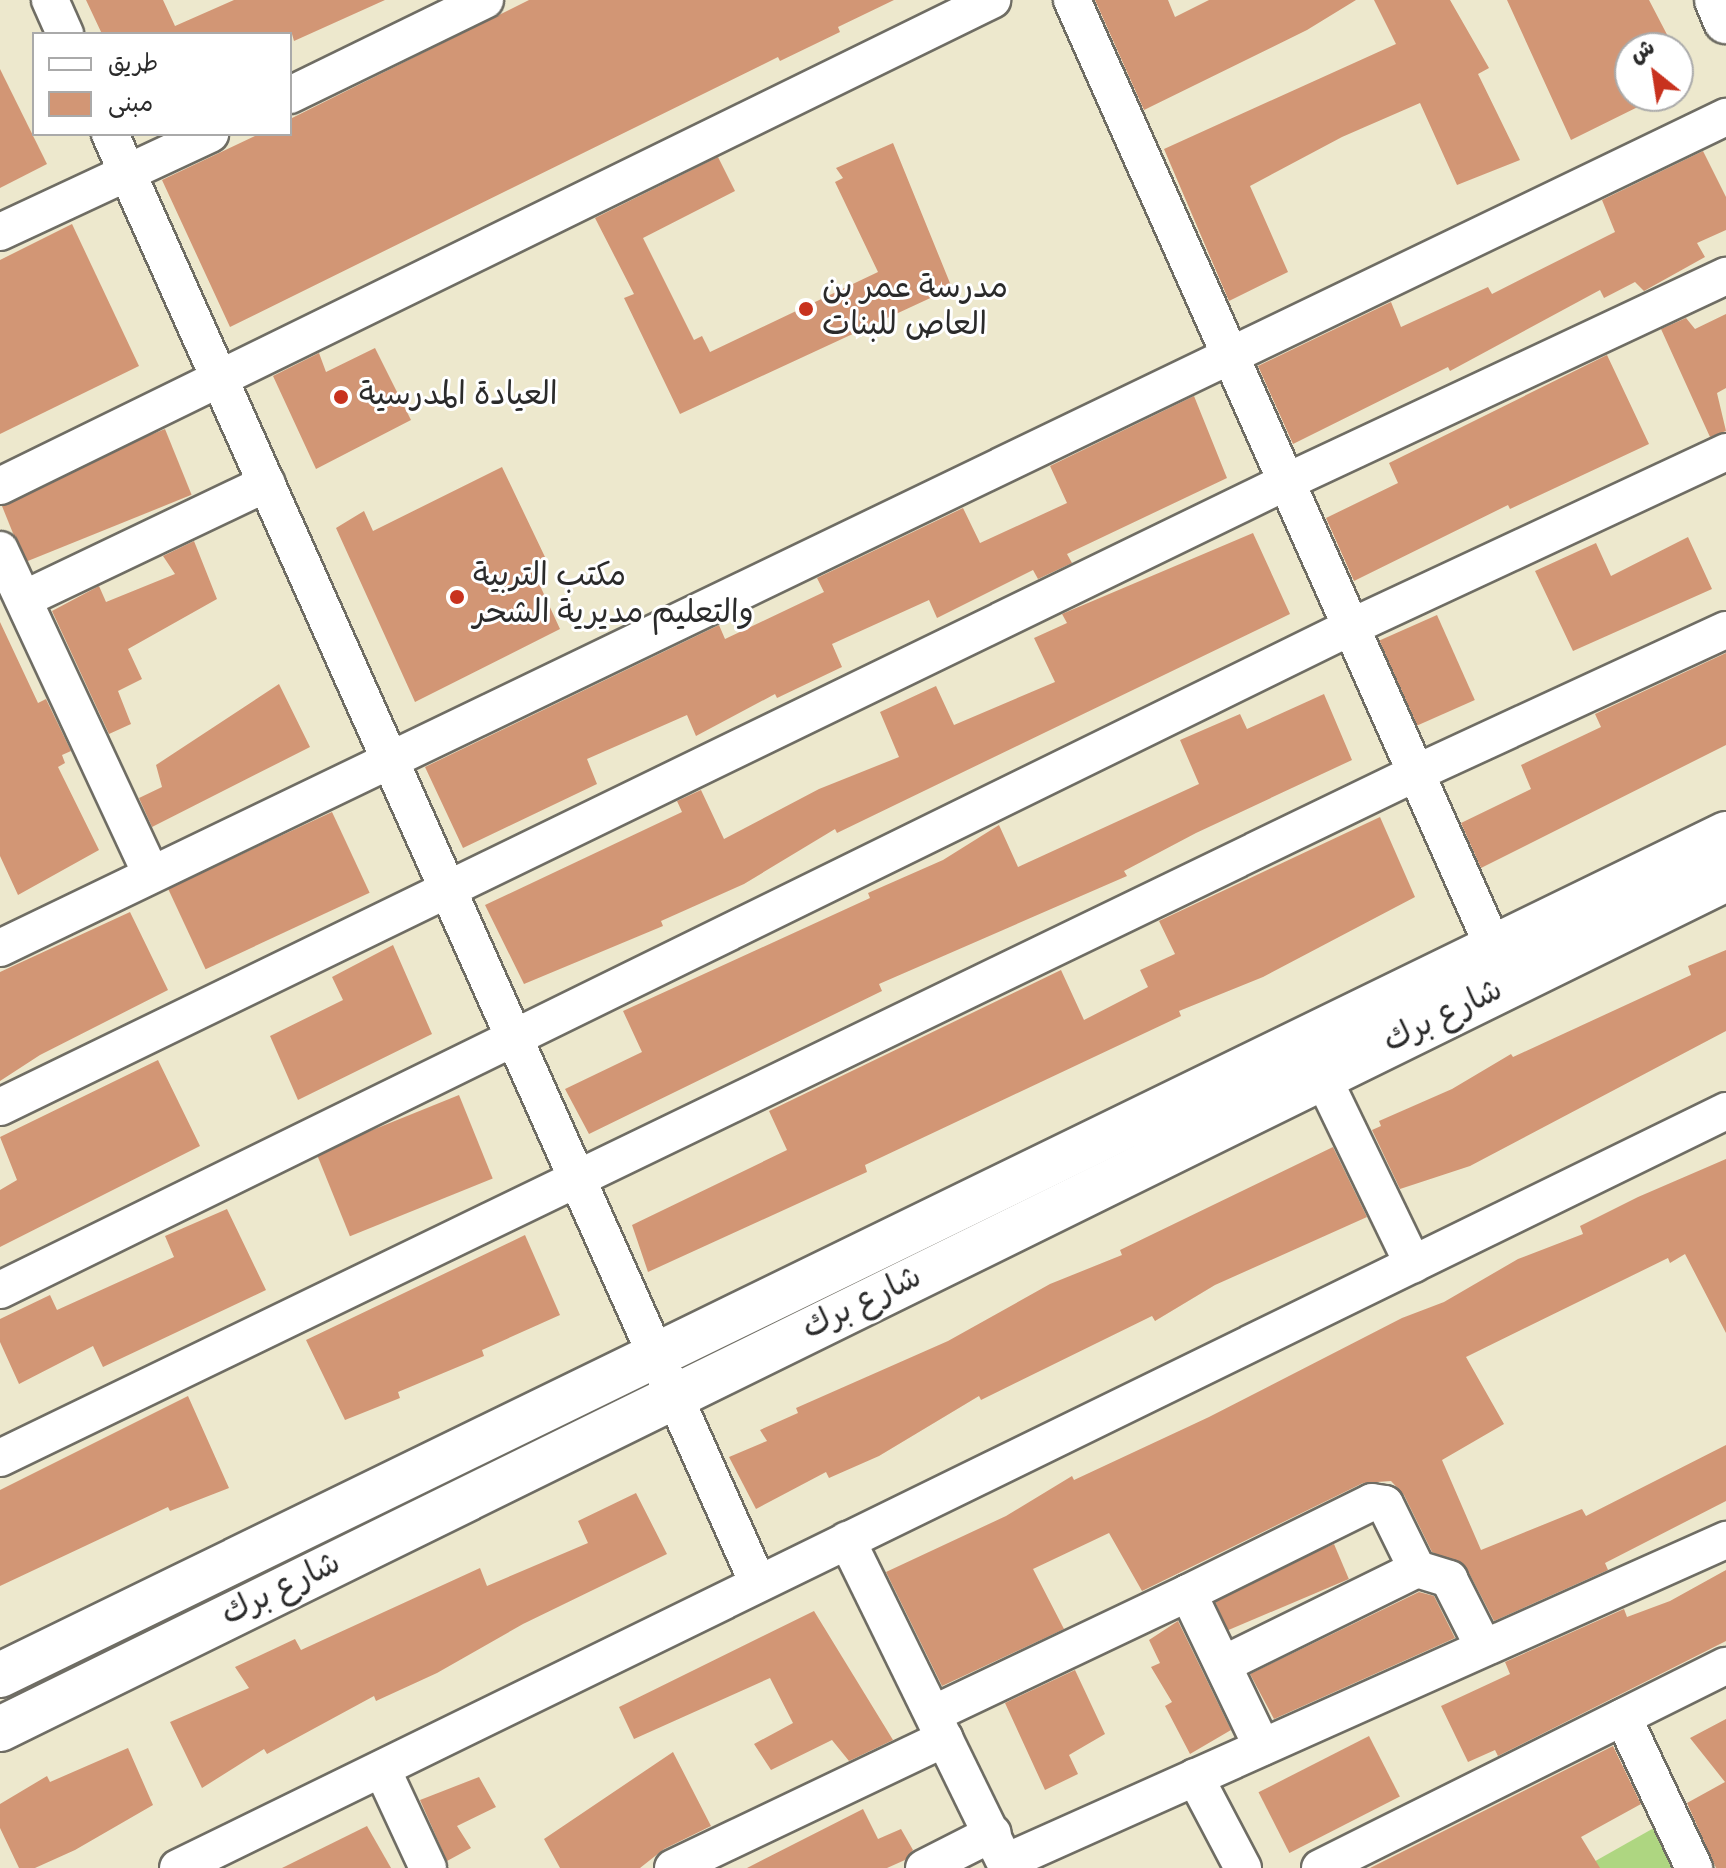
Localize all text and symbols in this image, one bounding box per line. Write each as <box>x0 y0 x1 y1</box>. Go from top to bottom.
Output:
legend <box>32 32 292 136</box>
north arrow <box>1614 32 1694 112</box>
text: ش <box>1625 33 1661 73</box>
text: طريق <box>108 48 158 83</box>
text: مبنى <box>108 88 153 123</box>
place label: مدرسة عمر بن العاص للبنات <box>822 272 1008 347</box>
marker: مدرسة عمر بن العاص للبنات <box>797 300 815 318</box>
place label: العيادة المدرسية <box>359 378 558 416</box>
marker: العيادة المدرسية <box>330 386 352 408</box>
place label: مكتب التربية والتعليم مديرية الشحر <box>473 560 754 635</box>
marker: مكتب التربية والتعليم مديرية الشحر <box>448 588 466 606</box>
street label: شارع برك <box>1378 973 1510 1063</box>
street label: شارع برك <box>797 1260 929 1350</box>
street label: شارع برك <box>216 1546 348 1636</box>

